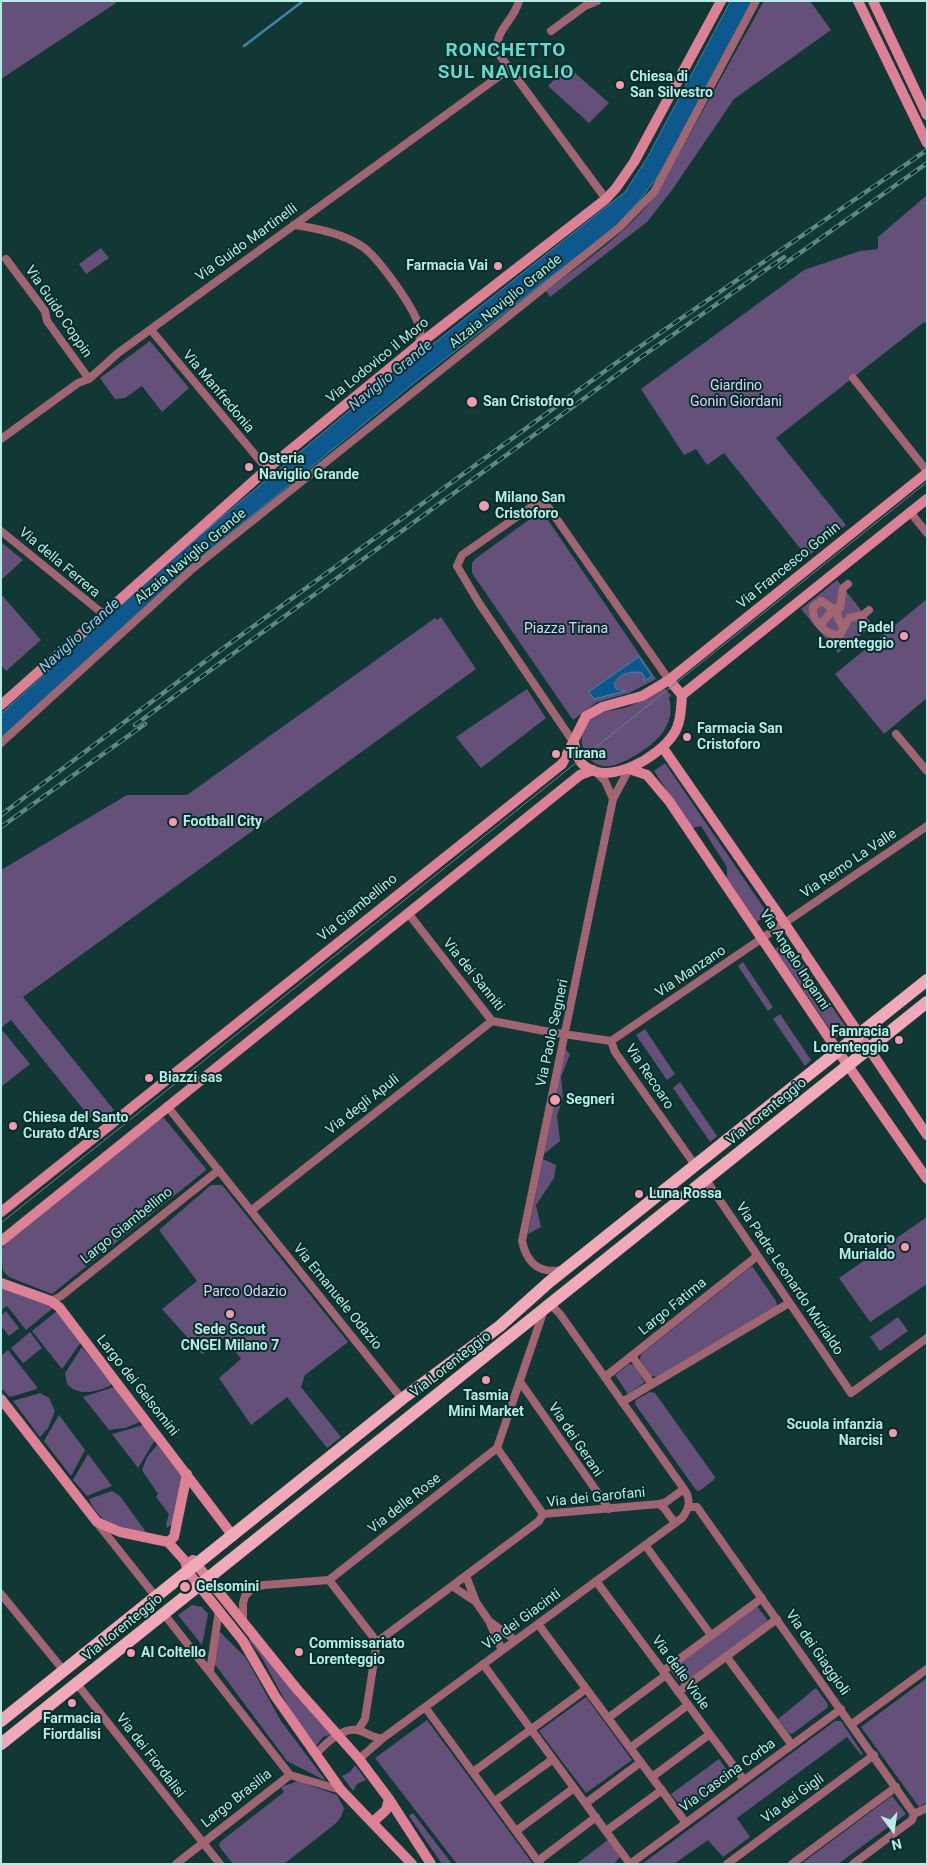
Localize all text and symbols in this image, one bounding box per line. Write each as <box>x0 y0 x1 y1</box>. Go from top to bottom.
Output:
district label: RONCHETTO SUL NAVIGLIO <box>436 40 576 84</box>
place label: Chiesa di San Silvestro <box>630 69 713 102</box>
marker: Chiesa di San Silvestro <box>614 79 626 91</box>
street label: Via Guido Martinelli <box>193 200 301 286</box>
street label: Alzaia Naviglio Grande <box>446 251 566 353</box>
place label: Farmacia Vai <box>406 258 488 274</box>
marker: Farmacia Vai <box>492 260 504 272</box>
street label: Via Guido Coppin <box>21 263 95 361</box>
street label: Via Lodovico il Moro <box>323 315 433 407</box>
water label: Naviglio Grande <box>346 337 436 415</box>
street label: Via Manfredonia <box>179 347 257 437</box>
park label: Giardino Gonin Giordani <box>690 378 782 411</box>
place label: San Cristoforo <box>483 394 574 410</box>
marker: San Cristoforo <box>465 395 479 409</box>
place label: Osteria Naviglio Grande <box>259 451 359 484</box>
marker: Osteria Naviglio Grande <box>243 461 255 473</box>
place label: Milano San Cristoforo <box>495 490 565 522</box>
marker: Milano San Cristoforo <box>477 499 491 513</box>
street label: Alzaia Naviglio Grande <box>132 506 250 608</box>
street label: Via Francesco Gonin <box>734 519 844 613</box>
street label: Via della Ferrera <box>15 524 103 602</box>
water label: Naviglio Grande <box>36 595 124 677</box>
place label: Padel Lorenteggio <box>818 620 894 652</box>
park label: Piazza Tirana <box>524 621 608 637</box>
marker: Padel Lorenteggio <box>898 630 910 642</box>
place label: Farmacia San Cristoforo <box>697 721 783 754</box>
marker: Farmacia San Cristoforo <box>681 731 693 743</box>
place label: Tirana <box>566 746 606 762</box>
marker: Tirana <box>550 748 562 760</box>
place label: Football City <box>183 814 262 830</box>
marker: Football City <box>167 816 179 828</box>
street label: Via Remo La Valle <box>798 826 900 902</box>
street label: Via Giambellino <box>315 871 401 945</box>
street label: Via Angelo Inganni <box>755 907 833 1013</box>
street label: Via dei Sanniti <box>439 935 507 1015</box>
street label: Via Manzano <box>653 942 729 1002</box>
street label: Via Paolo Segneri <box>533 978 573 1088</box>
place label: Famracia Lorenteggio <box>813 1024 889 1056</box>
marker: Famracia Lorenteggio <box>893 1034 905 1046</box>
street label: Via Recoaro <box>621 1041 677 1113</box>
place label: Biazzi sas <box>159 1070 222 1086</box>
street label: Via degli Apuli <box>323 1071 403 1139</box>
marker: Biazzi sas <box>143 1072 155 1084</box>
street label: Via Lorenteggio <box>724 1075 810 1149</box>
place label: Segneri <box>566 1092 614 1108</box>
marker: Segneri <box>548 1093 562 1107</box>
place label: Chiesa del Santo Curato d'Ars <box>23 1110 128 1142</box>
marker: Chiesa del Santo Curato d'Ars <box>7 1120 19 1132</box>
street label: Largo Giambellino <box>78 1184 176 1268</box>
place label: Luna Rossa <box>649 1186 722 1202</box>
marker: Luna Rossa <box>633 1188 645 1200</box>
street label: Via Padre Leonardo Murialdo <box>732 1200 846 1358</box>
place label: Oratorio Murialdo <box>839 1231 895 1264</box>
street label: Via Emanuele Odazio <box>289 1240 385 1354</box>
marker: Oratorio Murialdo <box>899 1241 911 1253</box>
street label: Largo Fatima <box>636 1275 710 1339</box>
park label: Parco Odazio <box>203 1284 287 1300</box>
marker: Sede Scout CNGEI Milano 7 <box>224 1308 236 1320</box>
place label: Sede Scout CNGEI Milano 7 <box>181 1322 279 1354</box>
street label: Via Lorenteggio <box>407 1328 495 1402</box>
street label: Largo dei Gelsomini <box>92 1332 182 1440</box>
marker: Tasmia Mini Market <box>480 1374 492 1386</box>
place label: Tasmia Mini Market <box>448 1388 524 1420</box>
street label: Via dei Gerani <box>544 1400 606 1480</box>
place label: Scuola infanzia Narcisi <box>786 1417 883 1450</box>
marker: Scuola infanzia Narcisi <box>887 1427 899 1439</box>
street label: Via delle Rose <box>365 1470 445 1538</box>
street label: Via dei Garofani <box>546 1484 646 1512</box>
place label: Gelsomini <box>196 1579 259 1595</box>
marker: Gelsomini <box>178 1580 192 1594</box>
street label: Via dei Giacinti <box>480 1586 564 1654</box>
street label: Via Lorenteggio <box>80 1591 166 1665</box>
street label: Via dei Giaggioli <box>781 1607 853 1699</box>
street label: Via delle Viole <box>647 1633 713 1713</box>
place label: Commissariato Lorenteggio <box>309 1636 405 1668</box>
place label: Al Coltello <box>141 1645 206 1661</box>
marker: Commissariato Lorenteggio <box>293 1646 305 1658</box>
marker: Al Coltello <box>125 1647 137 1659</box>
marker: Farmacia Fiordalisi <box>66 1697 78 1709</box>
place label: Farmacia Fiordalisi <box>43 1711 101 1744</box>
street label: Via dei Fiordalisi <box>112 1711 188 1801</box>
street label: Via Cascina Corba <box>677 1736 779 1816</box>
street label: Largo Brasilia <box>198 1766 276 1832</box>
street label: Via dei Gigli <box>758 1771 828 1827</box>
north arrow <box>868 1805 918 1855</box>
text: N <box>890 1836 903 1854</box>

